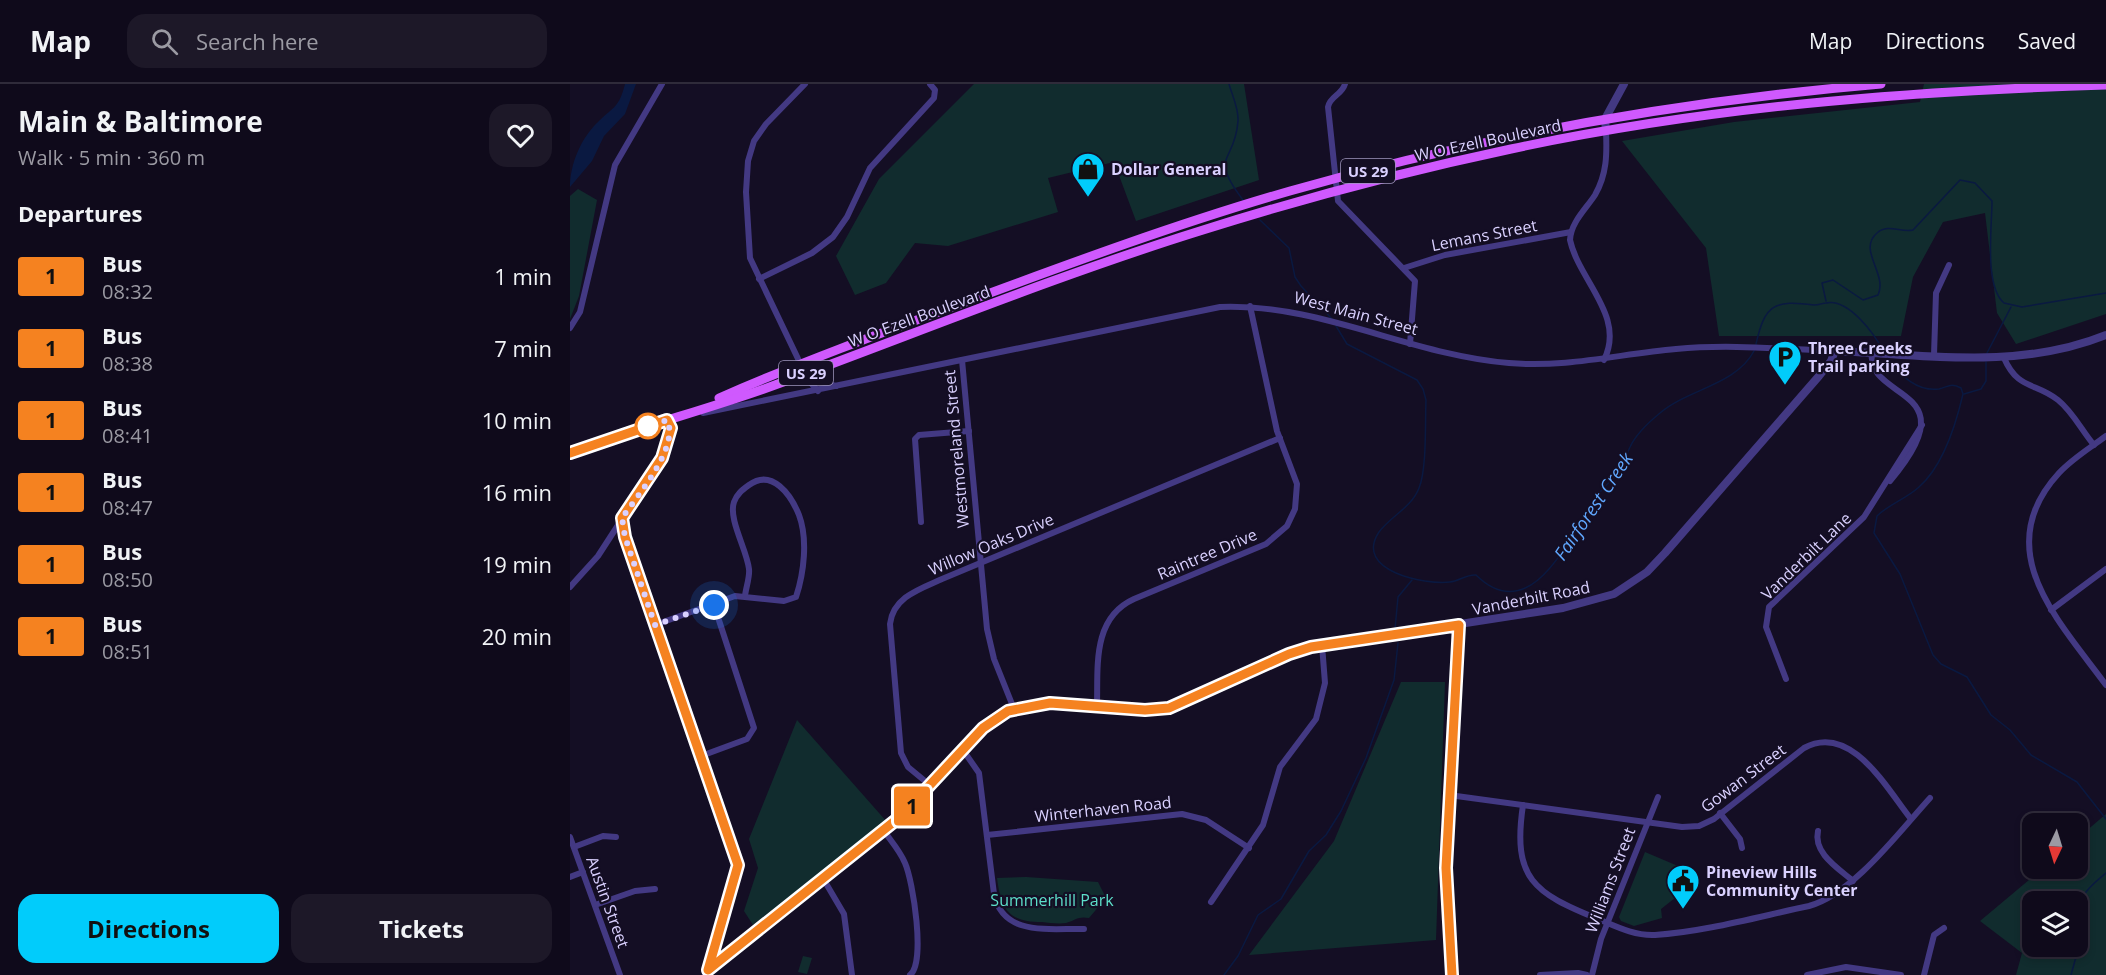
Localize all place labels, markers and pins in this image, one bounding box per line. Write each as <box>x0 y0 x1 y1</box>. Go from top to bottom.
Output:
shop icon: Dollar General <box>1070 151 1106 198</box>
place label: Dollar General <box>1111 158 1226 180</box>
place label: Three Creeks Trail parking <box>1808 337 1912 377</box>
parking icon: Three Creeks Trail parking <box>1767 339 1803 386</box>
unlabelled marker <box>635 413 661 439</box>
place label: Pineview Hills Community Center <box>1706 861 1857 901</box>
public building icon: Pineview Hills Community Center <box>1665 863 1701 910</box>

